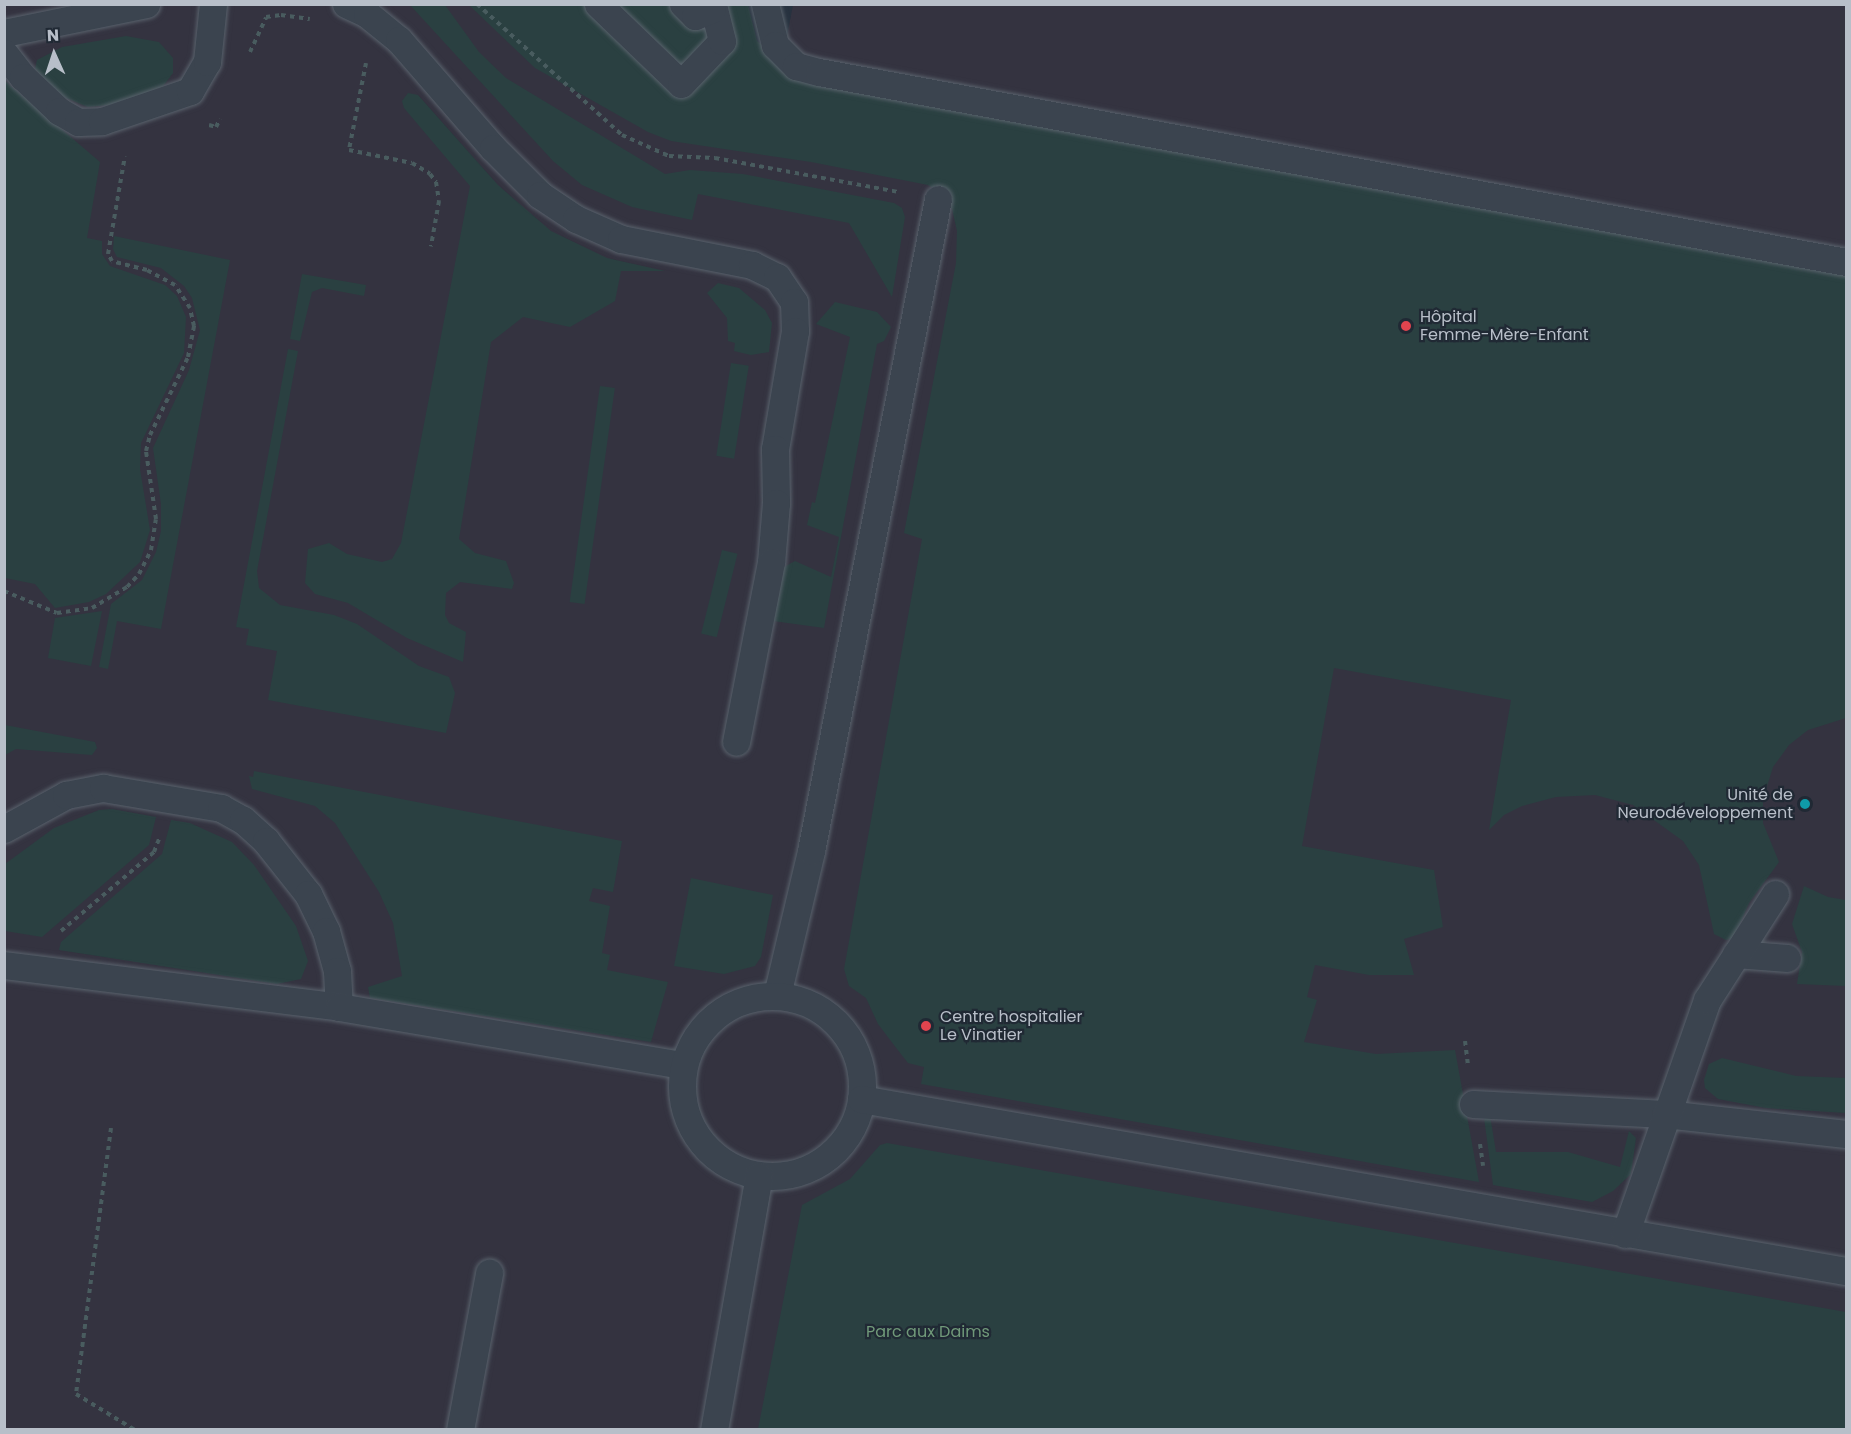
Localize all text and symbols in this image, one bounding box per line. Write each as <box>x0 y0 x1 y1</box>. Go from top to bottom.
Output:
north arrow <box>24 24 84 84</box>
text: N <box>46 24 60 47</box>
place label: Hôpital Femme-Mère-Enfant <box>1420 307 1589 345</box>
marker: Hôpital Femme-Mère-Enfant <box>1397 317 1415 335</box>
place label: Unité de Neurodéveloppement <box>1618 785 1793 823</box>
marker: Unité de Neurodéveloppement <box>1798 797 1812 811</box>
place label: Centre hospitalier Le Vinatier <box>940 1007 1082 1045</box>
marker: Centre hospitalier Le Vinatier <box>917 1017 935 1035</box>
park label: Parc aux Daims <box>866 1322 990 1342</box>

